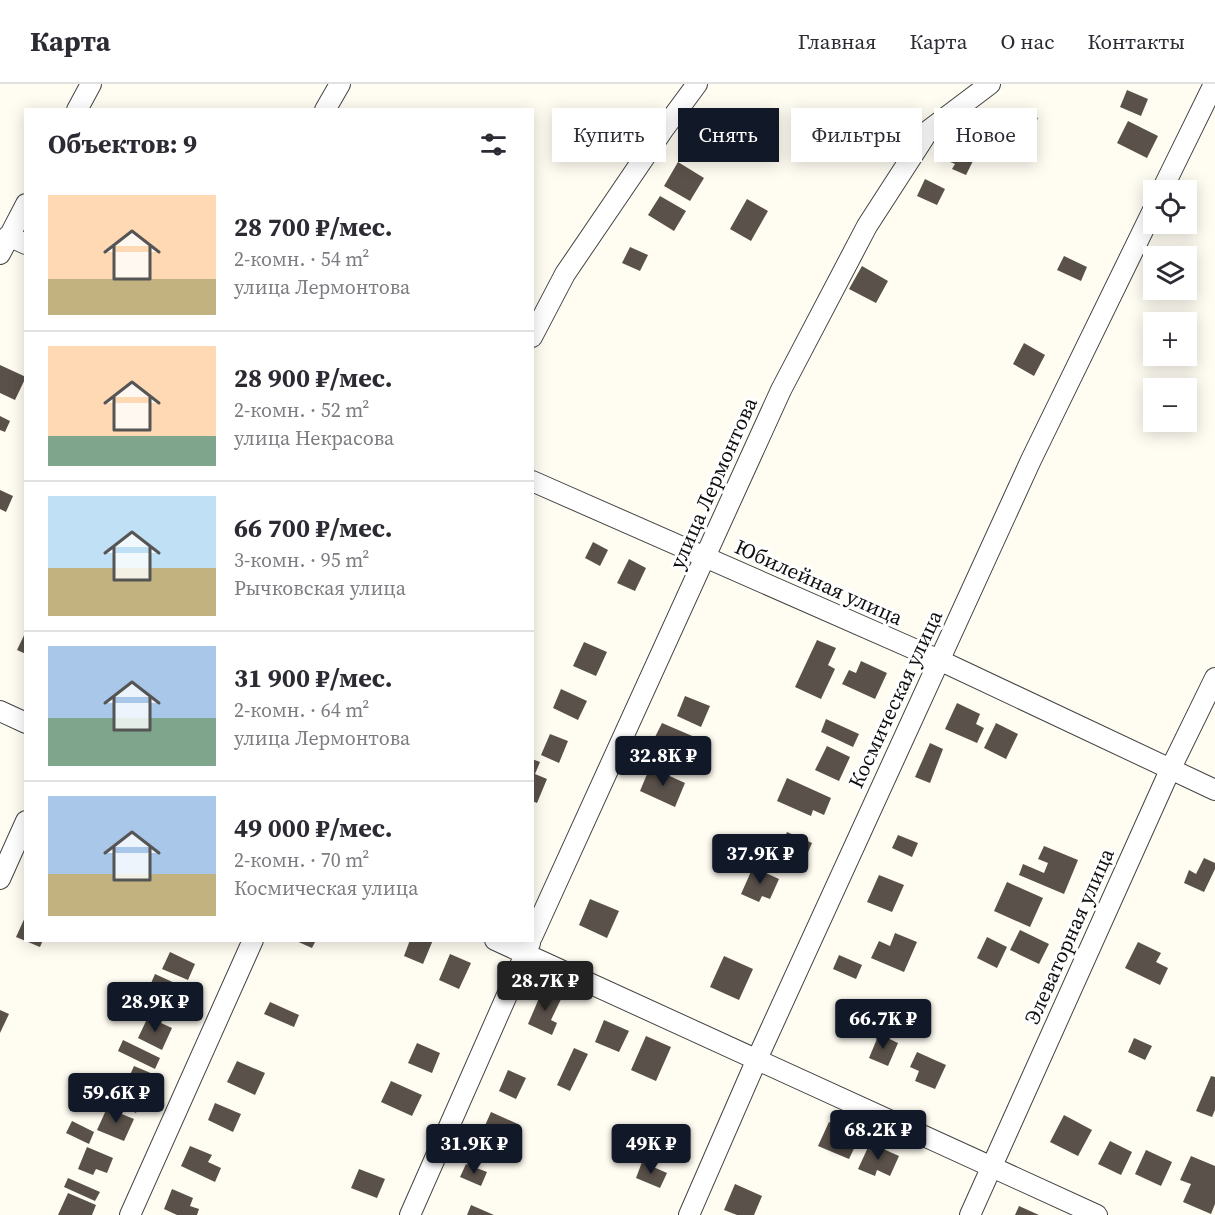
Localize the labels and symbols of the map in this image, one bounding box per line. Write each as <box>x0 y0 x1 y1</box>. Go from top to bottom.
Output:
street label: улица Лермонтова <box>662 392 764 573</box>
street label: Юбилейная улица <box>730 532 908 632</box>
street label: Космическая улица <box>841 605 949 793</box>
pin: 32.8K ₽ <box>608 736 718 787</box>
pin: 37.9K ₽ <box>705 834 815 885</box>
street label: Элеваторная улица <box>1017 843 1121 1029</box>
pin: 28.7K ₽ <box>490 961 600 1012</box>
pin: 28.9K ₽ <box>100 982 210 1033</box>
pin: 66.7K ₽ <box>828 999 938 1050</box>
pin: 59.6K ₽ <box>61 1073 171 1124</box>
pin: 68.2K ₽ <box>823 1110 933 1161</box>
pin: 31.9K ₽ <box>419 1124 529 1175</box>
pin: 49K ₽ <box>609 1124 693 1175</box>

